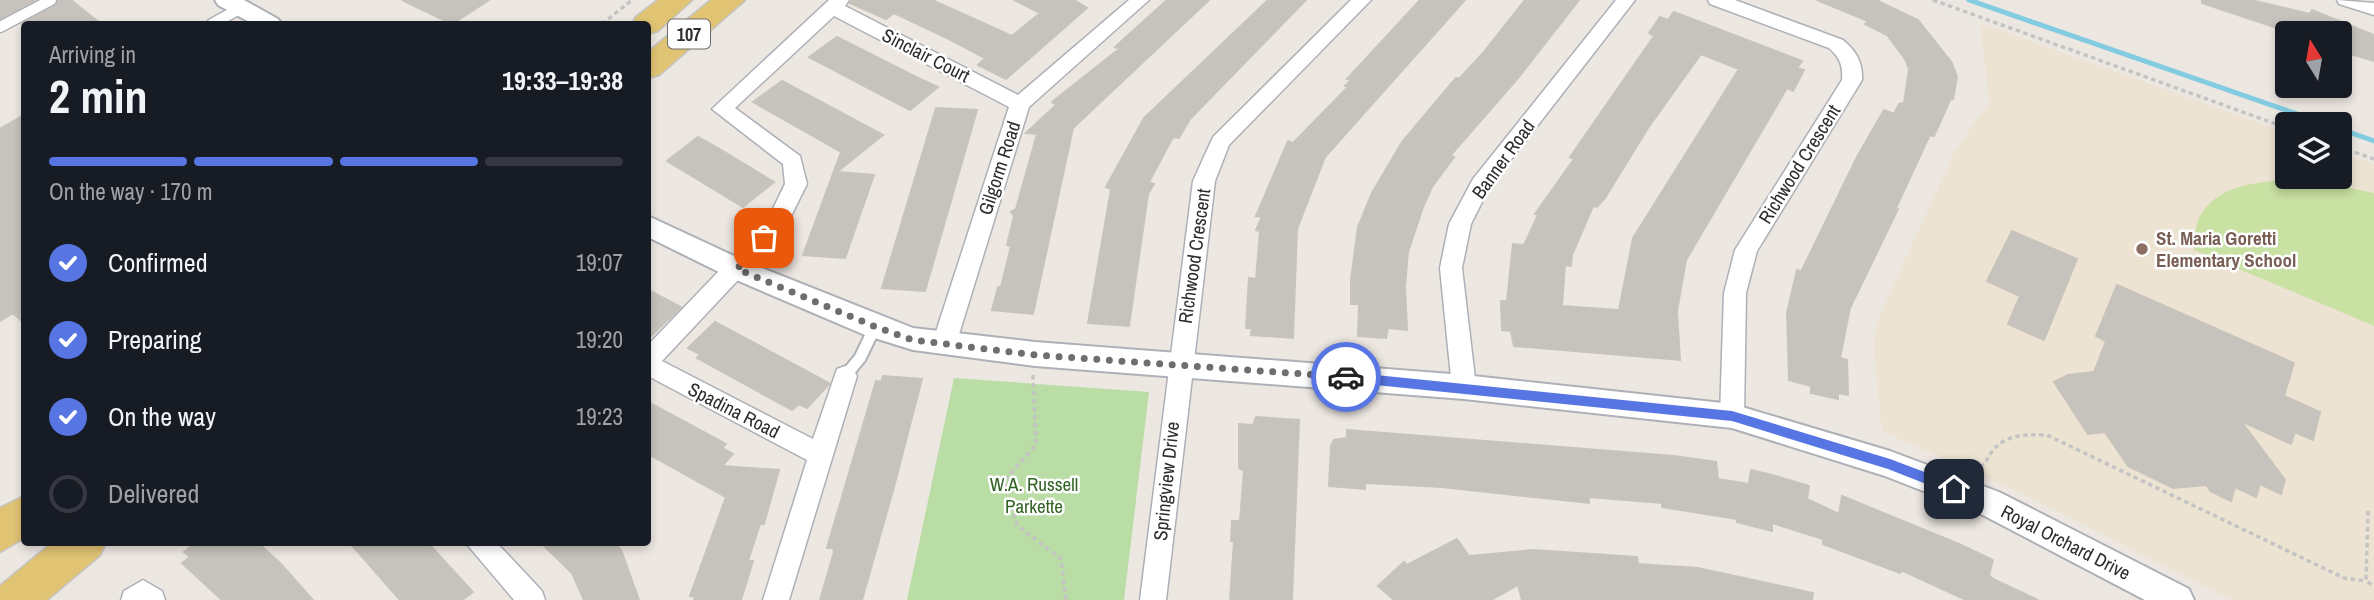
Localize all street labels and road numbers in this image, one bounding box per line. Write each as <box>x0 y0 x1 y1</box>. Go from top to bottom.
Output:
road number: 107 <box>668 19 710 48</box>
street label: Sinclair Court <box>878 22 975 89</box>
street label: Richwood Crescent <box>1752 99 1846 229</box>
street label: Banner Road <box>1465 114 1541 204</box>
street label: Gilgorm Road <box>972 118 1026 218</box>
street label: Richwood Crescent <box>1172 186 1216 325</box>
street label: Spadina Road <box>684 376 784 444</box>
street label: Springview Drive <box>1147 420 1185 542</box>
street label: Royal Orchard Drive <box>1997 498 2135 586</box>

